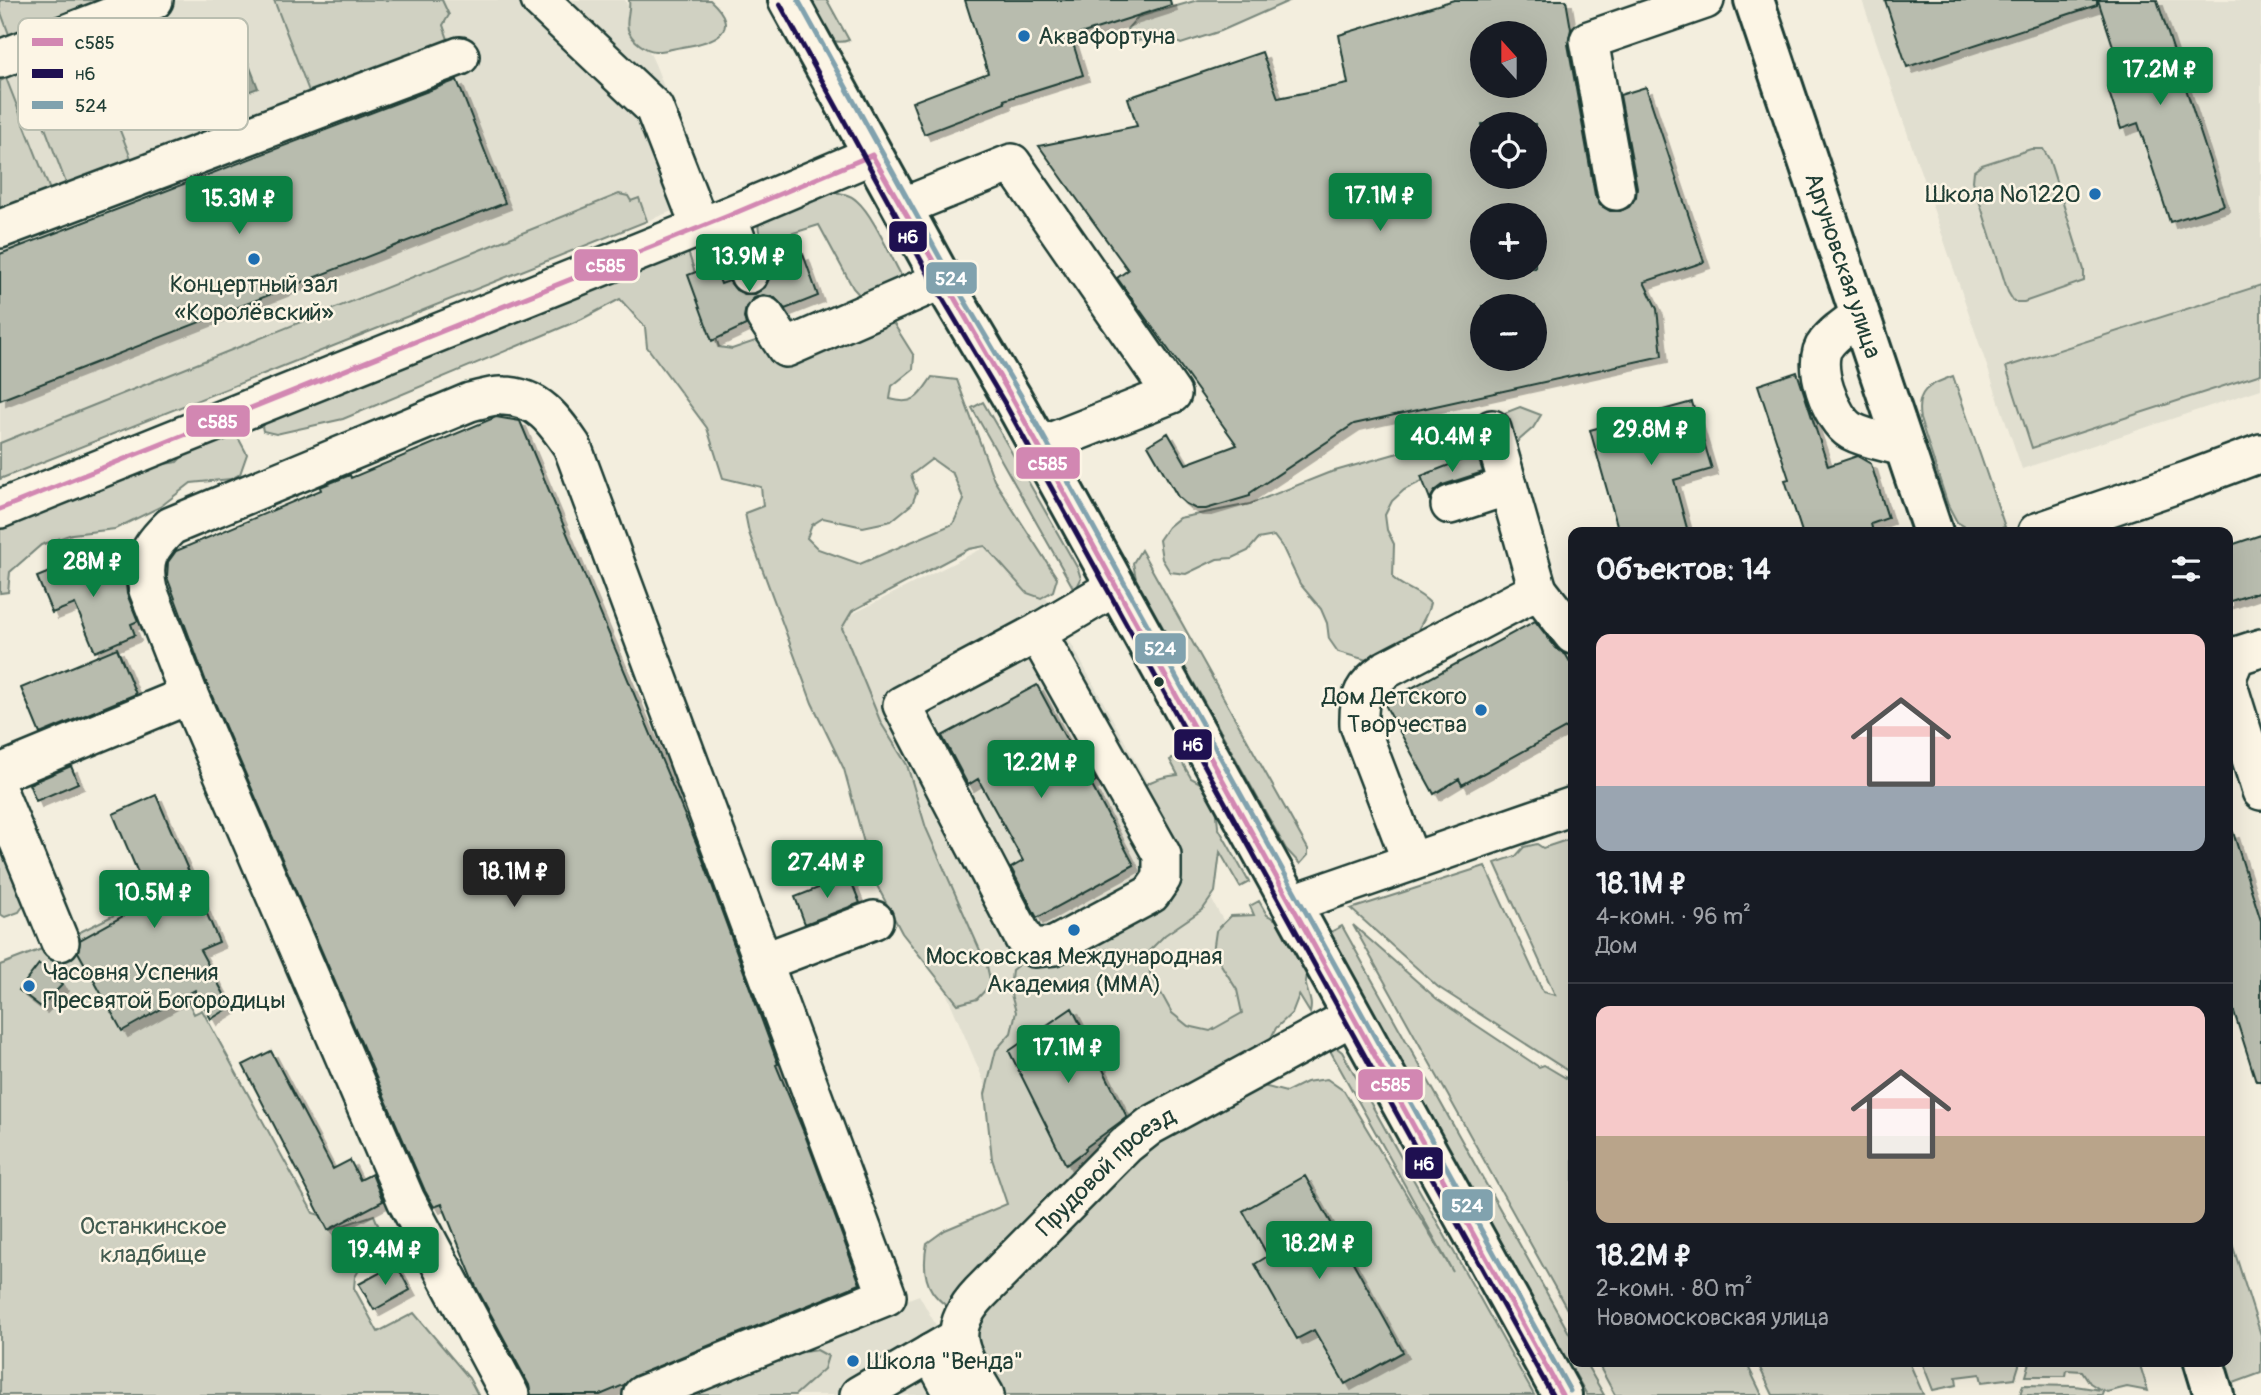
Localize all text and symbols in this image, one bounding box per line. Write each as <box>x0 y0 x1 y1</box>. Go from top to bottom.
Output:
legend <box>18 18 248 130</box>
north arrow <box>1470 21 1547 98</box>
map controls <box>1470 21 1547 371</box>
place label: Аквафортуна <box>1038 22 1176 51</box>
marker: Аквафортуна <box>1016 28 1032 44</box>
text: с585 <box>75 31 115 55</box>
pin: 17.2M ₽ <box>2095 48 2225 107</box>
text: 17.2M ₽ <box>2123 55 2197 84</box>
text: н6 <box>75 62 96 86</box>
text: 524 <box>75 94 107 118</box>
button: locate <box>1470 112 1547 189</box>
street label: Аргуновская улица <box>1798 169 1888 362</box>
pin: 17.1M ₽ <box>1315 174 1445 233</box>
pin: 15.3M ₽ <box>174 176 304 236</box>
place label: Школа №1220 <box>1925 180 2081 209</box>
text: 17.1M ₽ <box>1345 181 1415 210</box>
text: 15.3M ₽ <box>202 184 276 213</box>
marker: Школа №1220 <box>2087 186 2103 202</box>
button: + <box>1470 203 1547 280</box>
line badge: н6 <box>888 220 928 253</box>
text: н6 <box>898 225 918 249</box>
pin: 13.9M ₽ <box>684 234 814 294</box>
text: 13.9M ₽ <box>712 242 786 271</box>
line badge: с585 <box>573 248 639 282</box>
marker: Концертный зал «Королёвский» <box>246 251 262 267</box>
text: с585 <box>585 254 626 278</box>
line badge: 524 <box>925 261 978 295</box>
text: 524 <box>935 267 967 291</box>
place label: Концертный зал «Королёвский» <box>170 270 338 327</box>
button: − <box>1470 294 1547 371</box>
line badge: с585 <box>185 404 251 438</box>
pin: 29.8M ₽ <box>1586 407 1716 467</box>
text: с585 <box>197 410 238 434</box>
pin: 40.4M ₽ <box>1387 414 1517 474</box>
text: 29.8M ₽ <box>1613 415 1689 444</box>
text: 40.4M ₽ <box>1411 422 1493 451</box>
line badge: с585 <box>1015 446 1081 480</box>
text: с585 <box>1027 452 1068 476</box>
pin: 28M ₽ <box>44 540 142 599</box>
text: 28M ₽ <box>63 547 123 576</box>
icon: filters <box>2167 550 2205 588</box>
text: Объектов: 14 <box>1596 551 1771 588</box>
line badge: 524 <box>1134 632 1187 665</box>
text: 524 <box>1144 637 1176 661</box>
unlabelled marker <box>1152 675 1166 689</box>
icon: home <box>1838 679 1964 805</box>
place label: Дом Детского Творчества <box>1321 682 1467 739</box>
marker: Дом Детского Творчества <box>1473 702 1489 718</box>
line badge: н6 <box>1173 728 1213 761</box>
text: н6 <box>1183 733 1203 757</box>
pin: 12.2M ₽ <box>976 740 1106 800</box>
text: 12.2M ₽ <box>1003 748 1079 777</box>
pin: 27.4M ₽ <box>762 841 892 900</box>
text: 27.4M ₽ <box>788 848 866 877</box>
pin: 18.1M ₽ <box>449 850 579 909</box>
text: 18.1M ₽ <box>479 857 549 886</box>
text: 18.1M ₽ <box>1596 865 1687 902</box>
pin: 10.5M ₽ <box>89 870 219 930</box>
text: 10.5M ₽ <box>115 878 193 907</box>
text: 4-комн. · 96 m² <box>1596 902 1751 931</box>
marker: Московская Международная Академия (ММА) <box>1066 922 1082 938</box>
text: Дом <box>1596 931 1637 960</box>
place label: Московская Международная Академия (ММА) <box>926 942 1222 999</box>
place label: Часовня Успения Пресвятой Богородицы <box>43 958 286 1015</box>
marker: Часовня Успения Пресвятой Богородицы <box>21 978 37 994</box>
pin: 17.1M ₽ <box>1003 1026 1133 1085</box>
text: 17.1M ₽ <box>1033 1033 1103 1062</box>
icon: home <box>1838 1051 1964 1177</box>
line badge: с585 <box>1357 1068 1424 1101</box>
text: с585 <box>1370 1073 1411 1097</box>
street label: Прудовой проезд <box>1030 1101 1181 1242</box>
line badge: н6 <box>1404 1146 1444 1180</box>
text: н6 <box>1414 1152 1434 1176</box>
line badge: 524 <box>1441 1188 1494 1222</box>
text: 524 <box>1451 1194 1483 1218</box>
park label: Останкинское кладбище <box>80 1212 226 1269</box>
pin: 18.2M ₽ <box>1254 1222 1384 1281</box>
pin: 19.4M ₽ <box>320 1228 450 1287</box>
text: 18.2M ₽ <box>1282 1229 1356 1258</box>
text: 19.4M ₽ <box>348 1235 422 1264</box>
text: 18.2M ₽ <box>1596 1237 1692 1274</box>
text: 2-комн. · 80 m² <box>1596 1274 1753 1303</box>
text: Новомосковская улица <box>1596 1303 1829 1332</box>
place label: Школа "Венда" <box>867 1347 1023 1376</box>
marker: Школа "Венда" <box>845 1353 861 1369</box>

